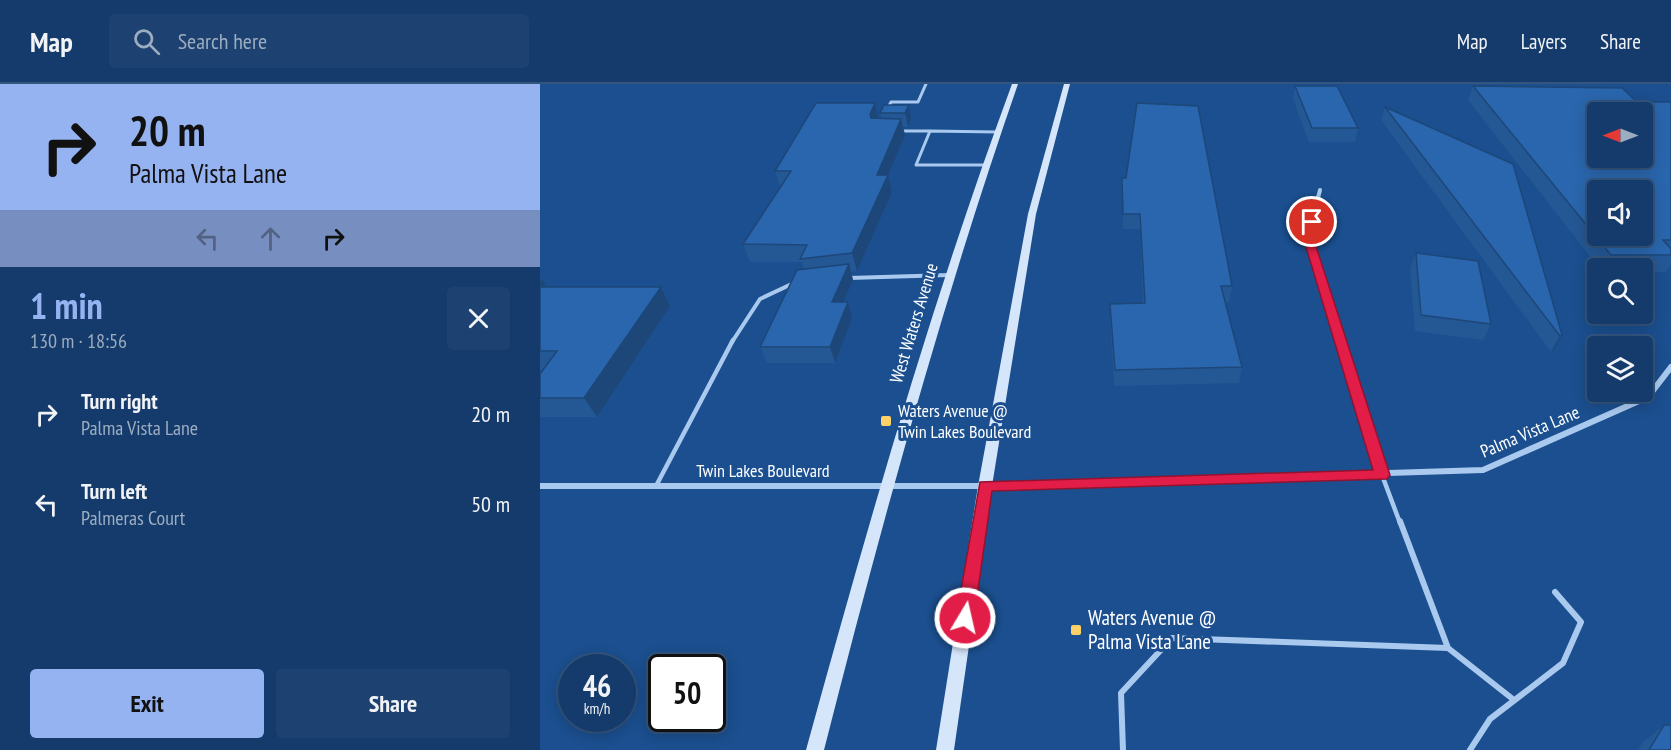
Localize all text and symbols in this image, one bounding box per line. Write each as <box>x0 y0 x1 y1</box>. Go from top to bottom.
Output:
search box <box>109 14 529 68</box>
text: Map <box>30 23 73 60</box>
icon: search <box>130 25 163 58</box>
text: Search here <box>178 27 267 55</box>
text: Map <box>1457 28 1488 55</box>
text: Layers <box>1521 28 1567 55</box>
text: Share <box>1600 28 1641 55</box>
north arrow <box>1587 102 1653 168</box>
map controls <box>1587 102 1653 402</box>
text: 20 m <box>129 103 206 158</box>
icon: right <box>30 108 108 186</box>
text: Palma Vista Lane <box>129 156 287 190</box>
button: sound <box>1587 180 1653 246</box>
pin <box>1286 196 1337 247</box>
icon: arrive <box>1295 205 1328 238</box>
icon: left <box>191 222 224 255</box>
icon: ahead <box>254 222 287 255</box>
icon: right <box>317 222 350 255</box>
button: search <box>1587 258 1653 324</box>
street label: West Waters Avenue <box>884 260 943 386</box>
text: 1 min <box>30 282 103 329</box>
button: close <box>447 287 510 350</box>
text: 130 m · 18:56 <box>30 328 127 354</box>
button: layers <box>1587 336 1653 402</box>
text: Turn right <box>81 387 158 415</box>
icon: right <box>30 398 63 431</box>
place label: Waters Avenue @ Twin Lakes Boulevard <box>898 399 1031 443</box>
text: 20 m <box>471 400 510 428</box>
street label: Palma Vista Lane <box>1477 400 1583 463</box>
marker: Waters Avenue @ Twin Lakes Boulevard <box>879 414 893 428</box>
text: Palma Vista Lane <box>81 415 198 441</box>
street label: Twin Lakes Boulevard <box>696 459 830 482</box>
text: Turn left <box>81 477 147 505</box>
icon: left <box>30 488 63 521</box>
text: 50 m <box>471 490 510 518</box>
text: Palmeras Court <box>81 505 185 531</box>
position arrow <box>933 586 997 650</box>
place label: Waters Avenue @ Palma Vista Lane <box>1088 604 1216 655</box>
marker: Waters Avenue @ Palma Vista Lane <box>1069 623 1083 637</box>
speed limit sign: 50 <box>648 654 726 732</box>
text: 46 <box>583 666 611 705</box>
button: Exit <box>30 669 264 738</box>
button: Share <box>276 669 510 738</box>
text: km/h <box>584 699 610 718</box>

